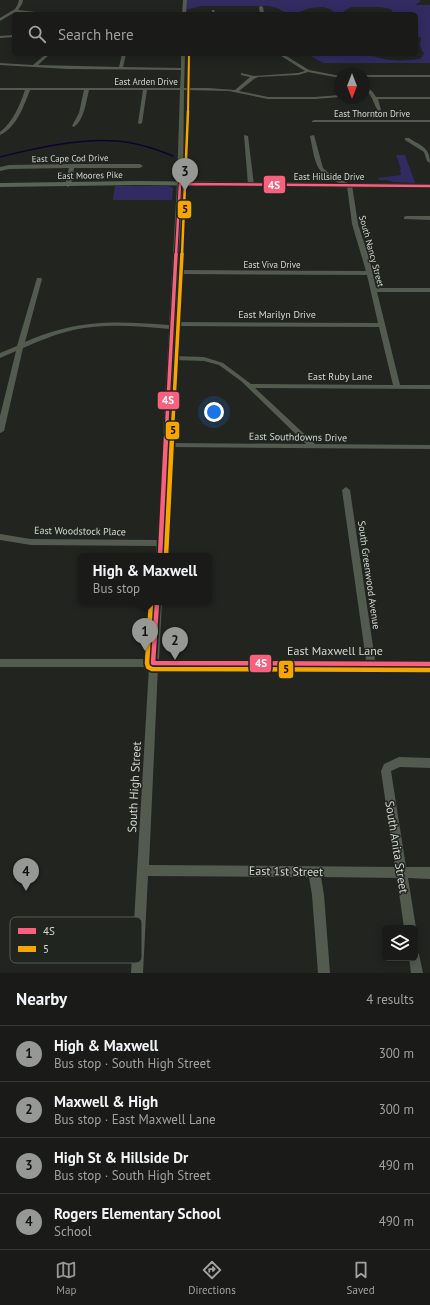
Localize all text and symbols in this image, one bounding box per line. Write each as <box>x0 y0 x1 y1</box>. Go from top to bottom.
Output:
search box <box>12 12 418 56</box>
icon: search <box>26 23 48 45</box>
text: Search here <box>58 25 134 44</box>
north arrow <box>334 68 370 104</box>
street label: East Arden Drive <box>114 76 178 87</box>
street label: East Thornton Drive <box>334 108 411 119</box>
street label: East Cape Cod Drive <box>31 152 109 164</box>
pin: 3 <box>172 158 198 191</box>
street label: East Moores Pike <box>57 169 123 181</box>
street label: East Hillside Drive <box>294 171 365 182</box>
line badge: 4S <box>263 175 286 194</box>
text: 4S <box>268 178 280 192</box>
line badge: 5 <box>177 200 192 219</box>
text: 5 <box>182 202 188 216</box>
street label: South Nancy Street <box>357 214 387 288</box>
street label: East Viva Drive <box>243 259 301 270</box>
street label: East Marilyn Drive <box>238 308 316 321</box>
street label: East Ruby Lane <box>308 370 372 383</box>
line badge: 4S <box>157 391 180 410</box>
text: 4S <box>162 393 174 407</box>
your location <box>204 402 224 422</box>
line badge: 5 <box>165 421 180 440</box>
text: 5 <box>170 423 176 437</box>
street label: East Southdowns Drive <box>249 430 347 444</box>
street label: South Greenwood Avenue <box>355 520 383 630</box>
street label: East Woodstock Place <box>34 524 126 538</box>
popup <box>78 553 212 605</box>
text: High & Maxwell <box>93 561 197 580</box>
text: Bus stop <box>93 580 140 597</box>
pin: 1 <box>132 618 158 651</box>
pin: 2 <box>162 627 188 660</box>
street label: East Maxwell Lane <box>287 643 383 658</box>
line badge: 4S <box>249 654 272 673</box>
text: 4S <box>255 656 267 670</box>
line badge: 5 <box>278 660 294 679</box>
text: 5 <box>283 662 289 676</box>
street label: South High Street <box>124 741 144 833</box>
street label: South Anita Street <box>382 800 412 894</box>
pin: 4 <box>13 858 39 891</box>
street label: East 1st Street <box>249 863 323 879</box>
legend <box>10 917 142 963</box>
text: 4S <box>43 924 55 938</box>
map controls <box>382 925 418 961</box>
button: layers <box>382 925 418 961</box>
text: 5 <box>43 942 49 956</box>
text: Nearby <box>16 988 67 1010</box>
text: 4 results <box>366 991 414 1008</box>
text: High & Maxwell <box>54 1036 158 1055</box>
text: 1 <box>25 1045 33 1062</box>
text: 300 m <box>379 1045 414 1062</box>
text: Bus stop · South High Street <box>54 1055 211 1072</box>
text: Maxwell & High <box>54 1092 158 1111</box>
text: 2 <box>25 1101 33 1118</box>
text: 300 m <box>379 1101 414 1118</box>
text: Bus stop · East Maxwell Lane <box>54 1111 216 1128</box>
text: High St & Hillside Dr <box>54 1148 188 1167</box>
text: 3 <box>25 1157 33 1174</box>
text: 490 m <box>379 1157 414 1174</box>
text: Bus stop · South High Street <box>54 1167 211 1184</box>
text: Rogers Elementary School <box>54 1204 221 1223</box>
text: 4 <box>25 1213 33 1230</box>
text: 490 m <box>379 1213 414 1230</box>
text: School <box>54 1223 92 1240</box>
tab: Map <box>55 1259 77 1297</box>
tab: Directions <box>188 1259 236 1297</box>
tab: Saved <box>347 1259 375 1297</box>

